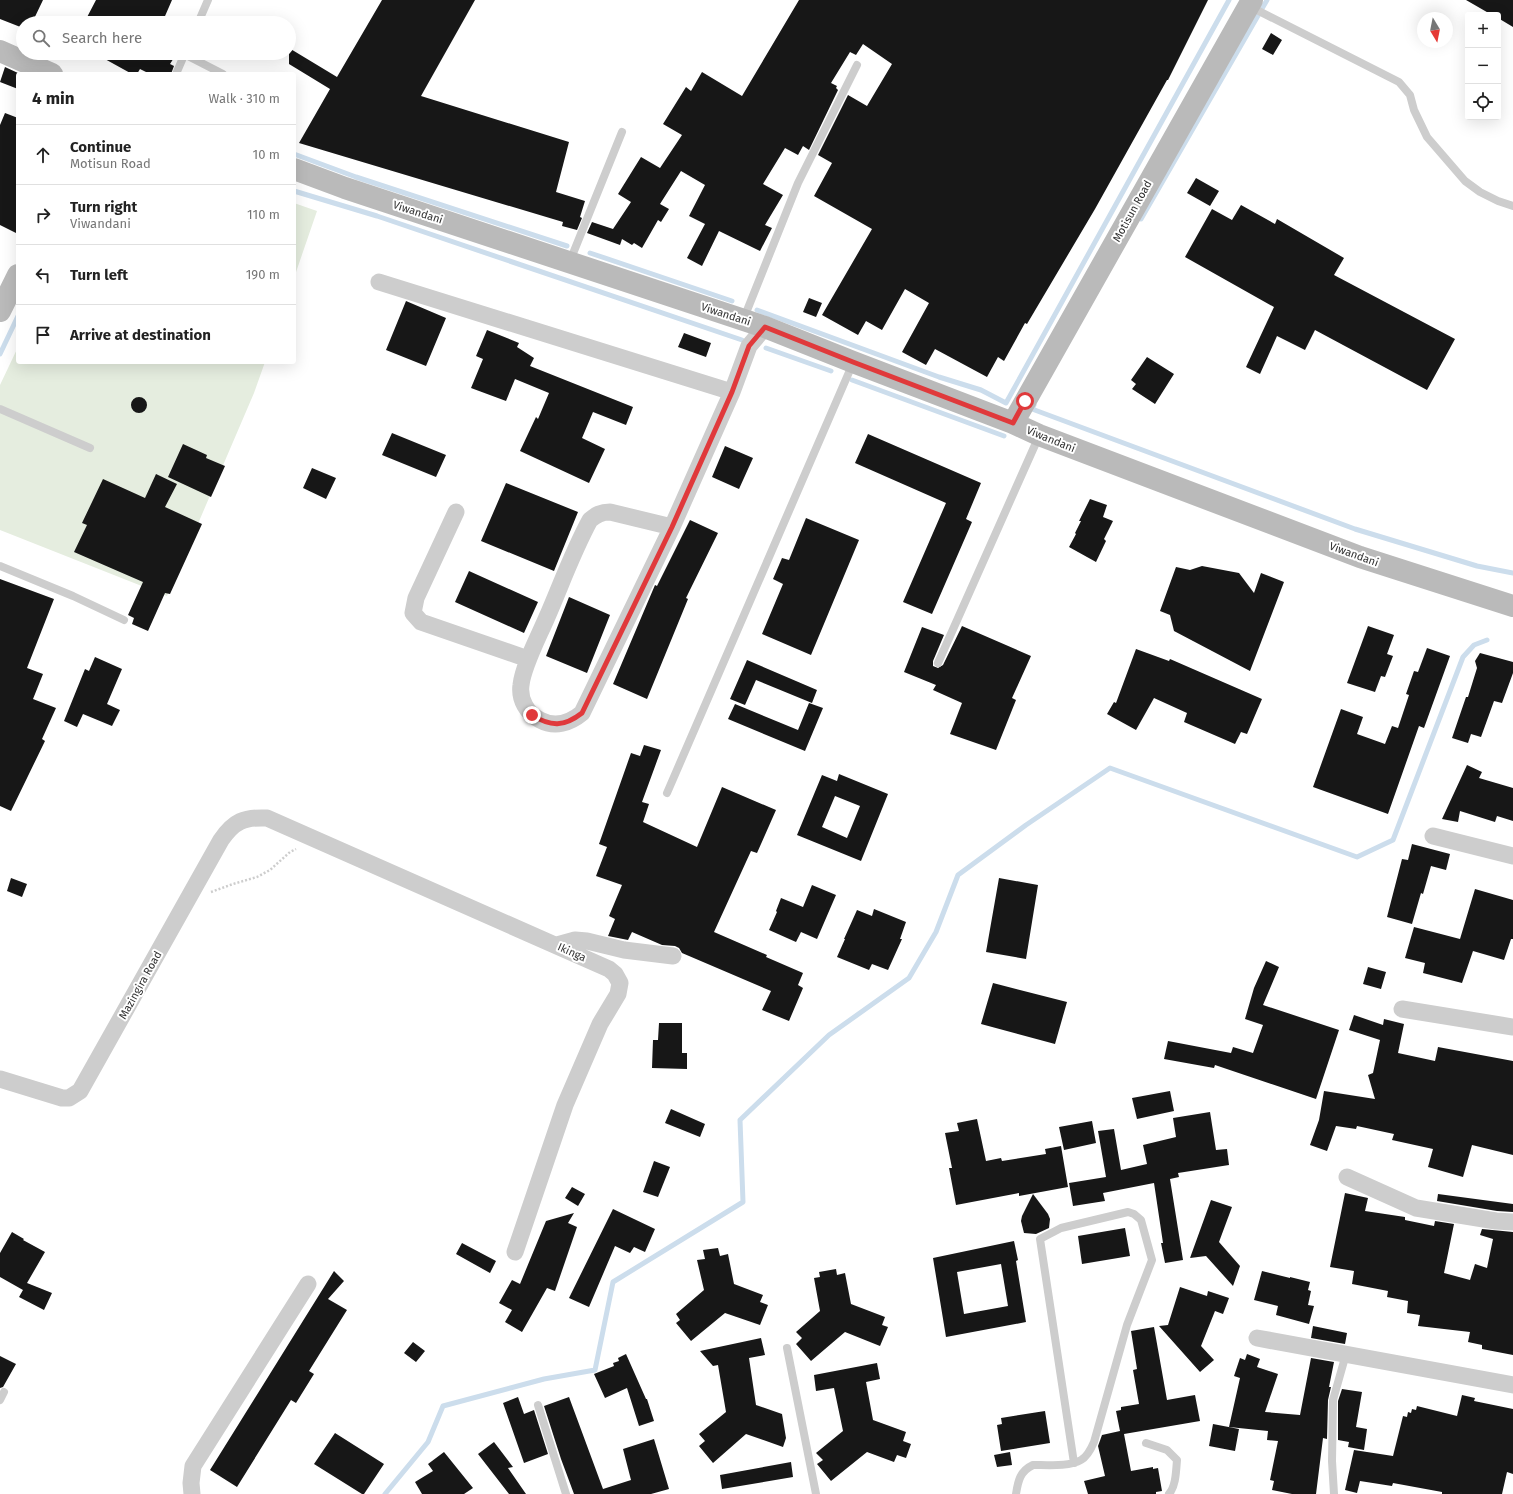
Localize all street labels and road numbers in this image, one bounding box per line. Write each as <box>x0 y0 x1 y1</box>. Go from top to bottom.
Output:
street label: Motisun Road <box>1110 178 1155 244</box>
street label: Viwandani <box>391 198 444 227</box>
street label: Viwandani <box>699 300 752 329</box>
street label: Viwandani <box>1024 424 1077 455</box>
street label: Viwandani <box>1327 540 1380 569</box>
street label: Ikinga <box>555 940 588 964</box>
street label: Mazingira Road <box>116 949 165 1022</box>

